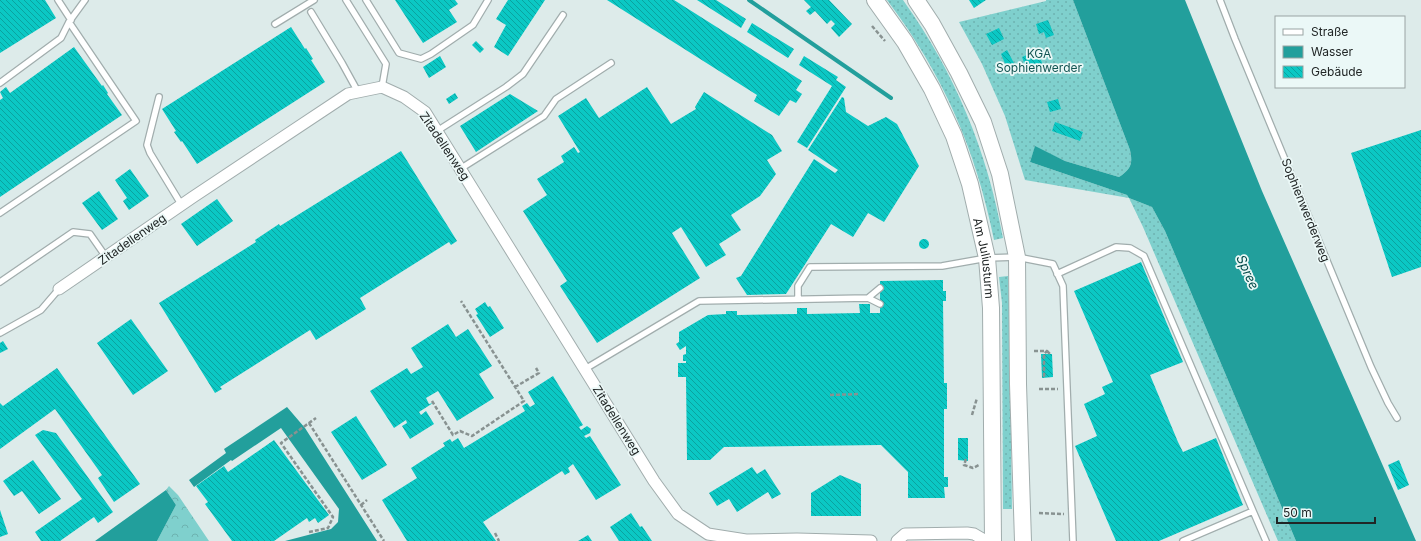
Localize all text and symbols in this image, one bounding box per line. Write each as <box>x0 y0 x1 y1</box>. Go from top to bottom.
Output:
legend <box>1275 16 1405 88</box>
text: Straße <box>1311 24 1348 39</box>
text: Wasser <box>1311 44 1354 59</box>
park label: KGA Sophienwerder <box>996 46 1083 75</box>
text: Gebäude <box>1311 64 1363 79</box>
street label: Zitadellenweg <box>417 109 473 183</box>
street label: Sophienwerderweg <box>1278 156 1334 264</box>
street label: Zitadellenweg <box>95 210 169 268</box>
street label: Am Juliusturm <box>970 216 998 299</box>
water label: Spree <box>1233 252 1263 292</box>
street label: Zitadellenweg <box>590 382 644 458</box>
scale bar <box>1277 499 1375 525</box>
text: 50 m <box>1283 505 1312 520</box>

